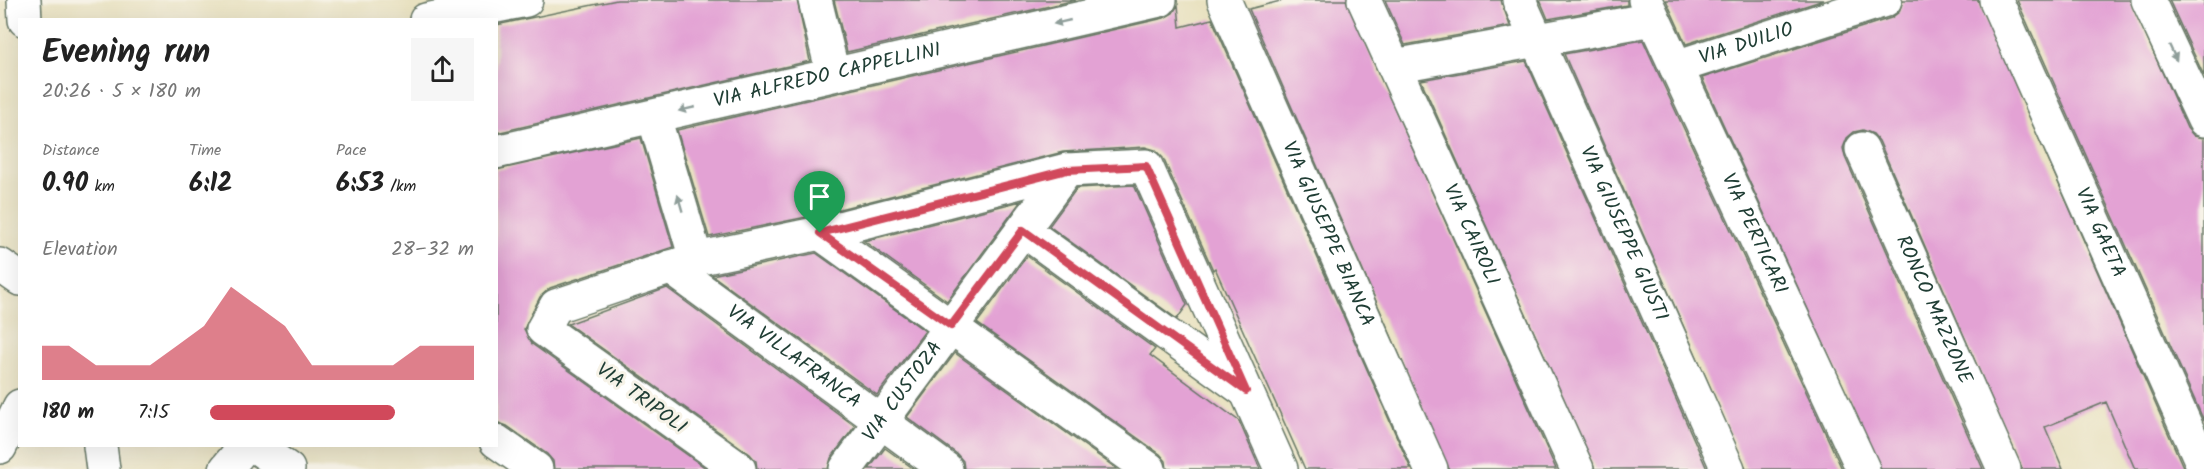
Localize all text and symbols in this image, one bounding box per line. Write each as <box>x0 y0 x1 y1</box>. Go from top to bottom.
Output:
street label: VIA DUILIO <box>1695 14 1798 75</box>
one-way arrow <box>1052 18 1071 28</box>
text: Evening run <box>42 27 210 80</box>
street label: VIA ALFREDO CAPPELLINI <box>710 35 944 118</box>
button: share <box>411 38 474 101</box>
one-way arrow <box>2168 45 2177 62</box>
text: 20:26 · 5 × 180 m <box>42 76 201 108</box>
one-way arrow <box>678 104 697 114</box>
street label: VIA GIUSEPPE BIANCA <box>1272 136 1382 332</box>
text: Distance <box>42 138 100 163</box>
text: Time <box>189 138 221 163</box>
text: Pace <box>336 138 367 163</box>
street label: VIA GIUSEPPE GIUSTI <box>1570 141 1676 327</box>
text: 0.90 <box>42 163 88 205</box>
text: 6:12 <box>189 163 233 205</box>
text: 6:53 <box>336 163 384 205</box>
street label: VIA PERTICARI <box>1712 168 1796 300</box>
pin <box>794 171 845 233</box>
text: km <box>88 174 115 199</box>
text: /km <box>384 174 416 199</box>
street label: VIA CAIROLI <box>1434 179 1508 291</box>
icon: arrive <box>803 180 836 213</box>
street label: VIA GAETA <box>2066 183 2134 283</box>
one-way arrow <box>674 194 684 212</box>
street label: RONCO MAZZONE <box>1886 230 1981 391</box>
text: Elevation <box>42 234 118 266</box>
text: 28–32 m <box>391 234 474 266</box>
street label: VIA VILLAFRANCA <box>719 297 867 418</box>
street label: VIA CUSTOZA <box>855 334 951 449</box>
street label: VIA TRIPOLI <box>589 355 693 443</box>
text: 180 m <box>42 397 94 429</box>
text: 7:15 <box>138 397 169 429</box>

